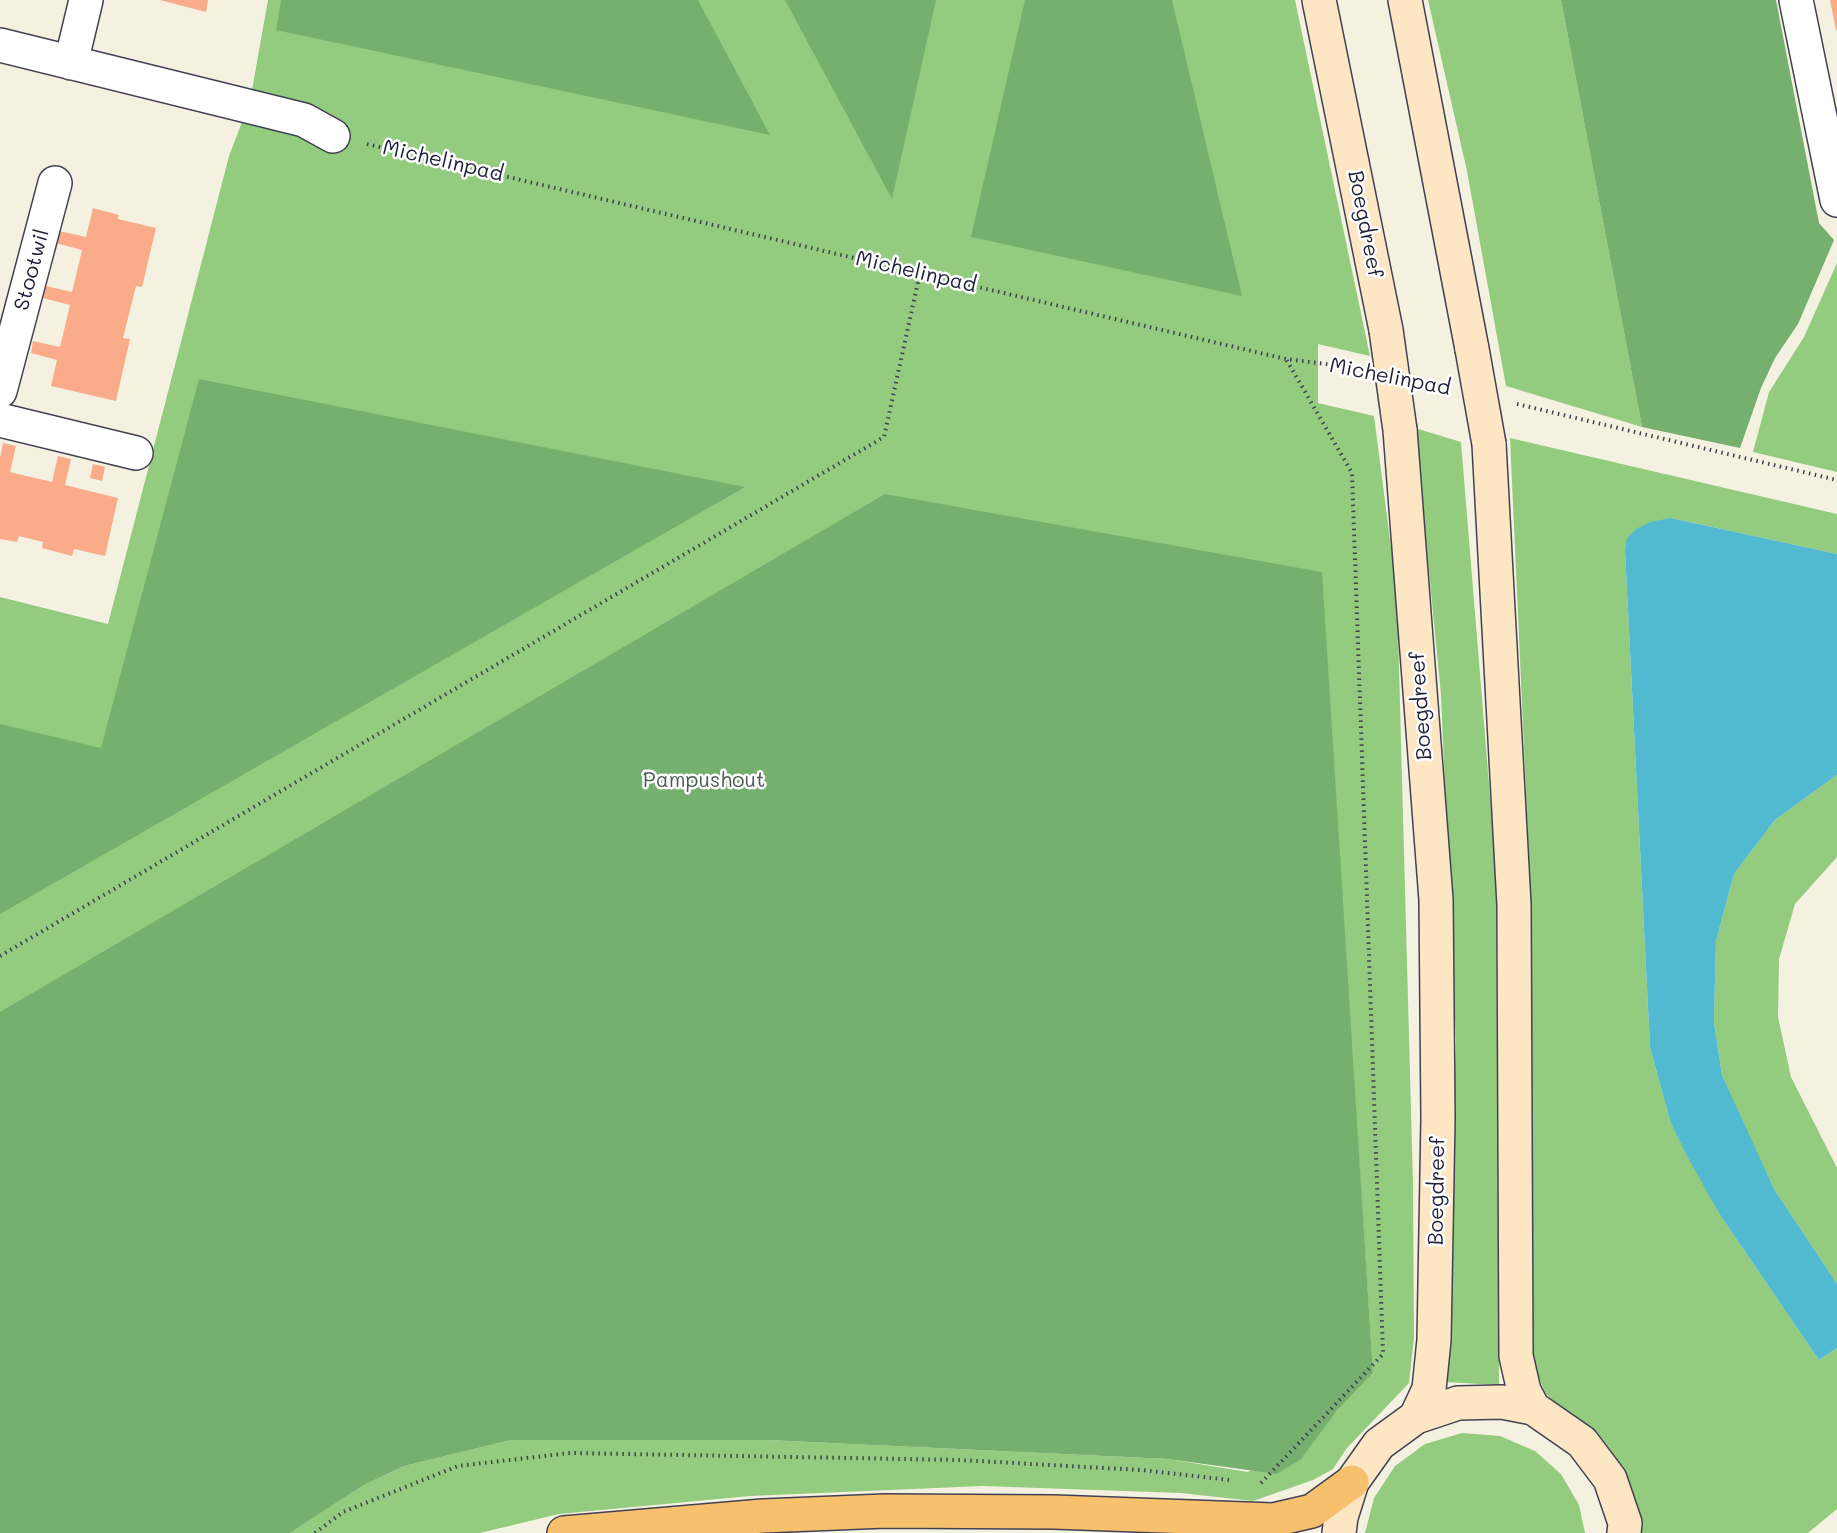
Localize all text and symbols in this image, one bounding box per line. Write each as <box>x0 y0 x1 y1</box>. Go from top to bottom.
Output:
street label: Michelinpad <box>380 135 506 187</box>
street label: Boegdreef <box>1342 168 1388 280</box>
street label: Stootwil <box>9 227 55 313</box>
street label: Michelinpad <box>853 246 979 298</box>
street label: Michelinpad <box>1327 353 1453 401</box>
street label: Boegdreef <box>1405 651 1437 761</box>
park label: Pampushout <box>643 768 765 794</box>
street label: Boegdreef <box>1423 1136 1451 1246</box>

